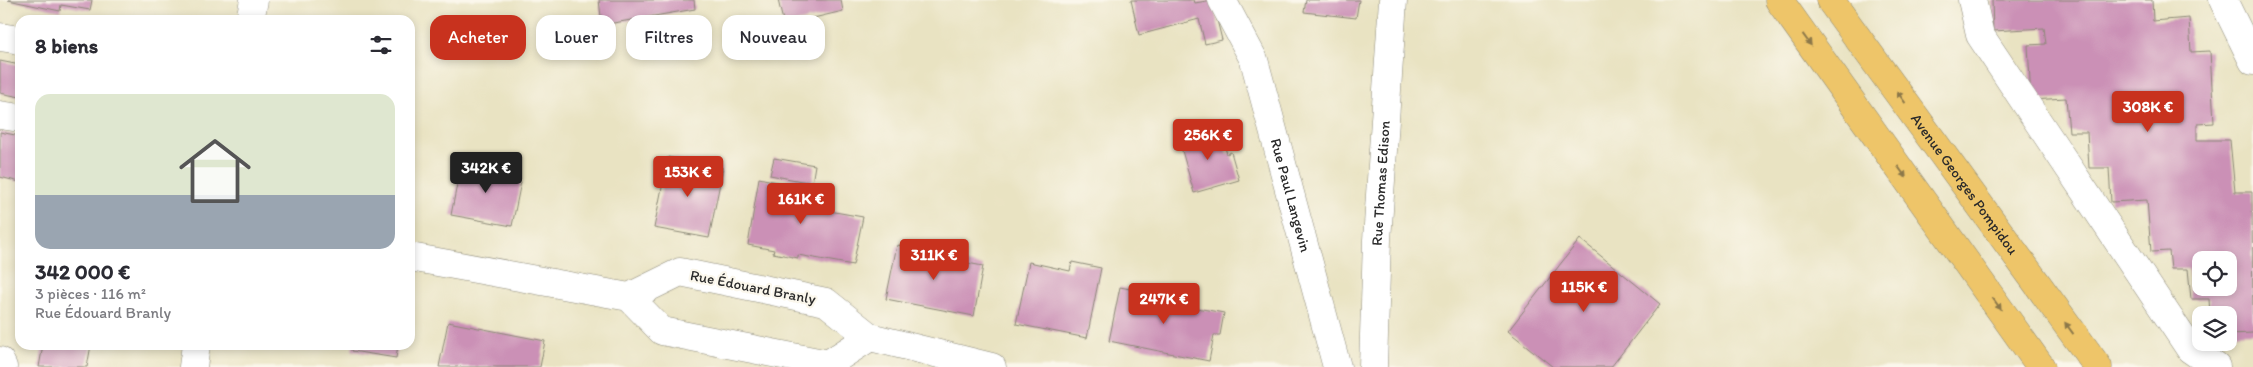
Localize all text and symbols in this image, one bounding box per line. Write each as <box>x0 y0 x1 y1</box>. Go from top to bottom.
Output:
chip: Acheter <box>430 15 526 60</box>
chip: Louer <box>536 15 616 60</box>
chip: Filtres <box>626 15 712 60</box>
chip: Nouveau <box>722 15 825 60</box>
icon: filters <box>367 31 395 59</box>
text: 8 biens <box>35 33 98 58</box>
one-way arrow <box>1802 33 1812 47</box>
one-way arrow <box>1896 90 1906 104</box>
pin: 308K € <box>2107 90 2189 133</box>
text: 308K € <box>2123 97 2173 116</box>
street label: Avenue Georges Pompidou <box>1907 110 2022 258</box>
pin: 256K € <box>1167 119 1249 161</box>
street label: Rue Thomas Edison <box>1368 120 1394 246</box>
text: 256K € <box>1184 125 1232 144</box>
icon: home <box>170 126 260 216</box>
street label: Rue Paul Langevin <box>1267 136 1314 254</box>
pin: 342K € <box>445 152 527 194</box>
pin: 153K € <box>647 156 729 198</box>
text: 342K € <box>461 158 511 177</box>
text: 153K € <box>664 162 712 181</box>
one-way arrow <box>1897 165 1907 179</box>
pin: 161K € <box>760 182 842 225</box>
text: 161K € <box>778 189 824 208</box>
pin: 311K € <box>893 238 975 281</box>
text: 311K € <box>911 245 957 264</box>
map controls <box>2192 251 2237 351</box>
button: locate <box>2192 251 2237 296</box>
text: 342 000 € <box>35 259 130 284</box>
street label: Rue Édouard Branly <box>689 266 817 308</box>
pin: 115K € <box>1543 270 1625 313</box>
text: 115K € <box>1561 277 1607 296</box>
pin: 247K € <box>1123 282 1205 325</box>
text: 3 pièces · 116 m² <box>35 284 146 303</box>
text: 247K € <box>1140 289 1188 308</box>
one-way arrow <box>1991 297 2002 310</box>
text: Rue Édouard Branly <box>35 303 171 322</box>
button: layers <box>2192 306 2237 351</box>
one-way arrow <box>2064 321 2074 335</box>

